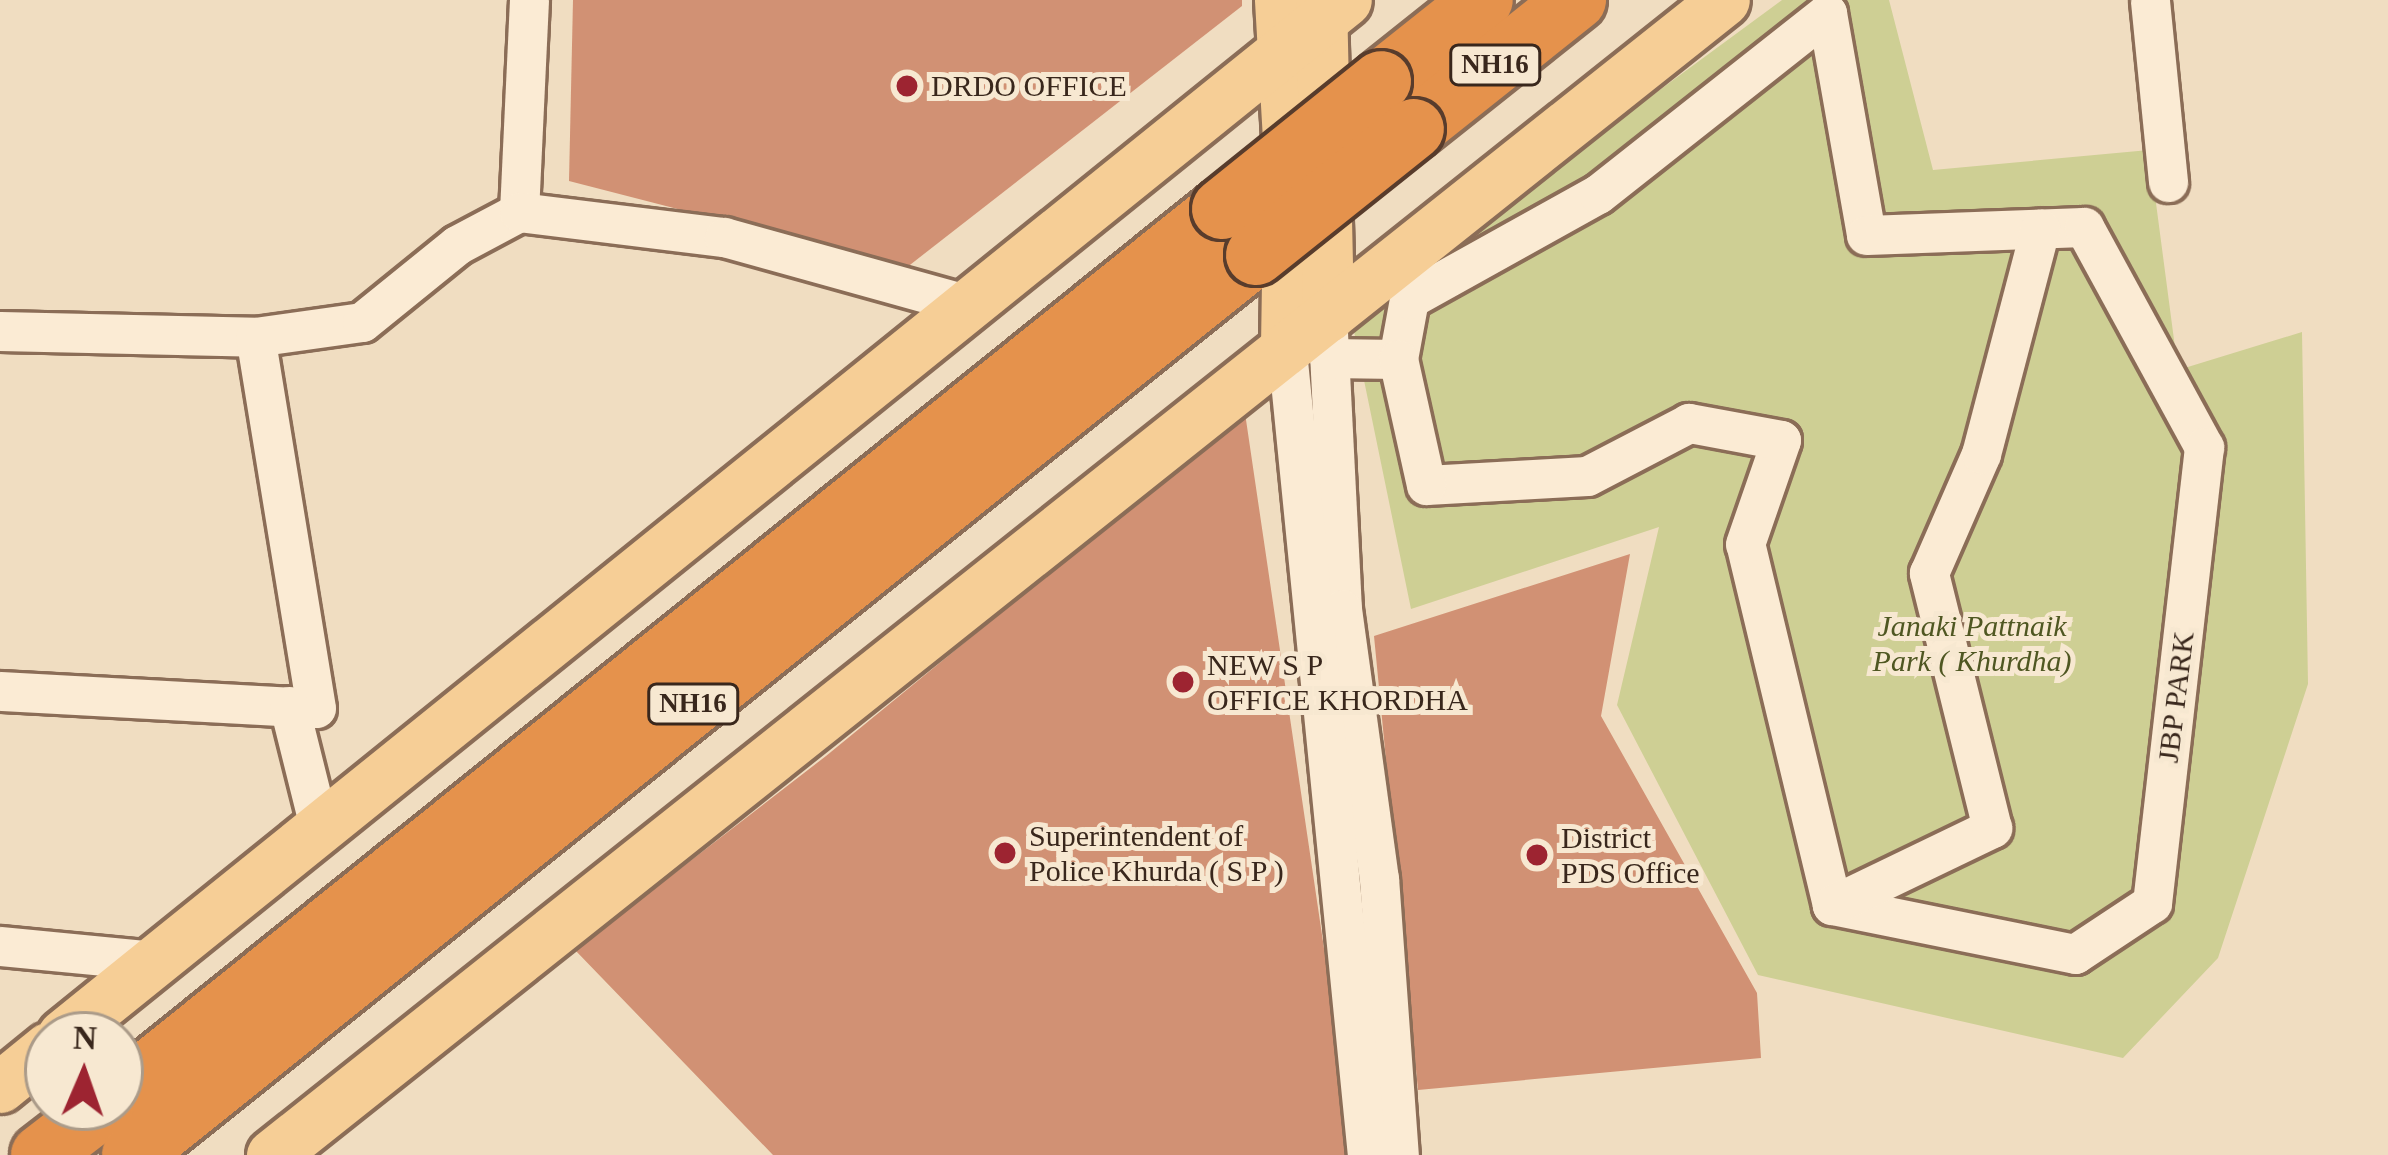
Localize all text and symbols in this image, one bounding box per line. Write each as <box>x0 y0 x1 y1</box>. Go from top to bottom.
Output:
road number: NH16 <box>1447 44 1543 86</box>
place label: DRDO OFFICE <box>931 68 1127 104</box>
marker: DRDO OFFICE <box>894 73 920 99</box>
park label: Janaki Pattnaik Park ( Khurdha) <box>1873 608 2071 678</box>
street label: JBP PARK <box>2150 629 2202 765</box>
place label: NEW S P OFFICE KHORDHA <box>1207 647 1468 718</box>
marker: NEW S P OFFICE KHORDHA <box>1170 669 1196 695</box>
road number: NH16 <box>645 683 741 725</box>
place label: Superintendent of Police Khurda ( S P ) <box>1029 818 1285 888</box>
place label: District PDS Office <box>1561 820 1700 890</box>
marker: Superintendent of Police Khurda ( S P ) <box>992 840 1018 866</box>
marker: District PDS Office <box>1524 842 1550 868</box>
north arrow <box>24 1011 144 1131</box>
text: N <box>73 1020 98 1056</box>

